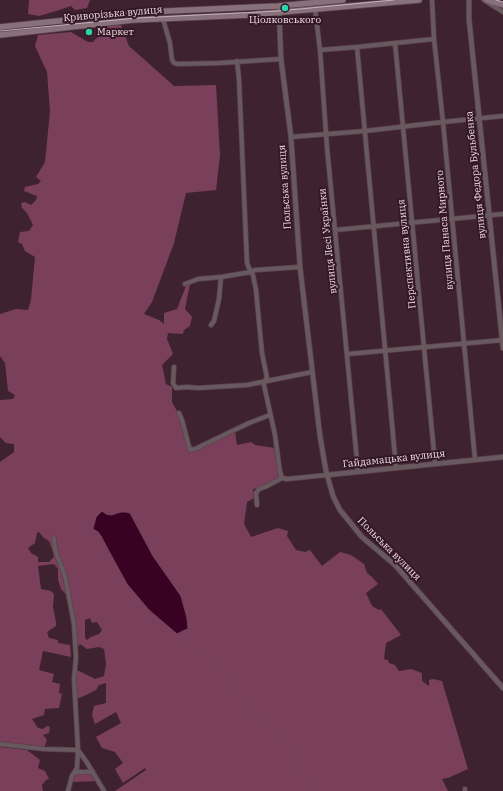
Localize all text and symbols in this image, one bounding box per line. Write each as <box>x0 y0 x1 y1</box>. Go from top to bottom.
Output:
marker: Ціолковського <box>280 3 290 13</box>
street label: Криворізька вулиця <box>63 4 163 24</box>
place label: Ціолковського <box>249 14 321 26</box>
place label: Маркет <box>97 26 134 38</box>
marker: Маркет <box>84 27 94 37</box>
street label: вулиця Федора Бульбенка <box>463 111 489 239</box>
street label: Польська вулиця <box>276 144 294 230</box>
street label: вулиця Панаса Мирного <box>434 170 456 290</box>
street label: вулиця Лесі Українки <box>316 188 340 294</box>
street label: Перспективна вулиця <box>395 199 419 309</box>
street label: Гайдамацька вулиця <box>342 448 446 470</box>
street label: Польська вулиця <box>355 515 423 583</box>

